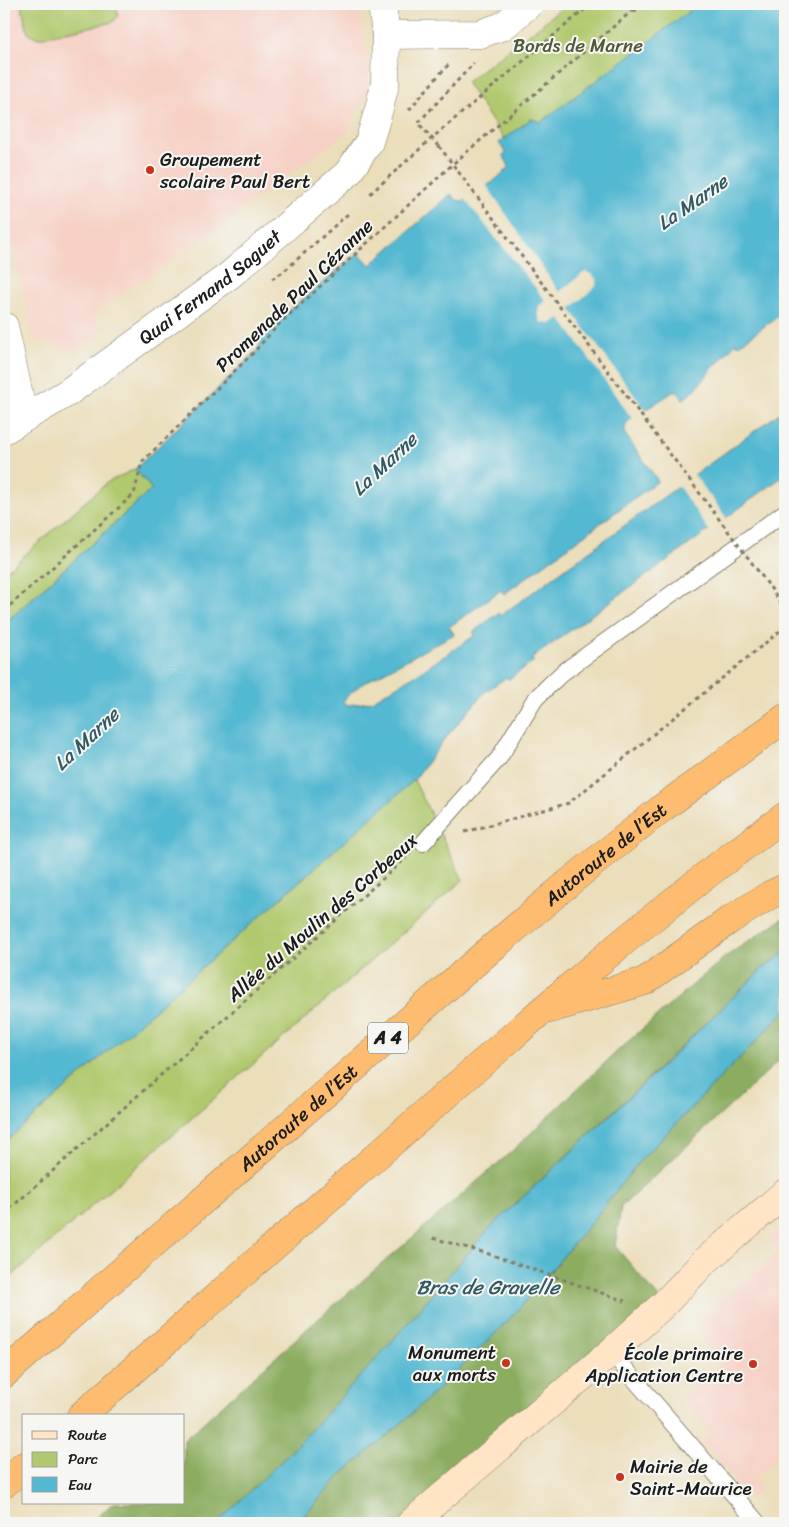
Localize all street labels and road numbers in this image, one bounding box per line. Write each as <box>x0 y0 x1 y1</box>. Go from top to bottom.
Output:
street label: Promenade Paul Cézanne <box>207 210 381 380</box>
street label: Quai Fernand Saguet <box>131 220 290 353</box>
street label: Autoroute de l’Est <box>536 794 674 915</box>
street label: Allée du Moulin des Corbeaux <box>218 824 426 1011</box>
road number: A 4 <box>368 1022 408 1054</box>
street label: Autoroute de l’Est <box>230 1056 366 1180</box>

